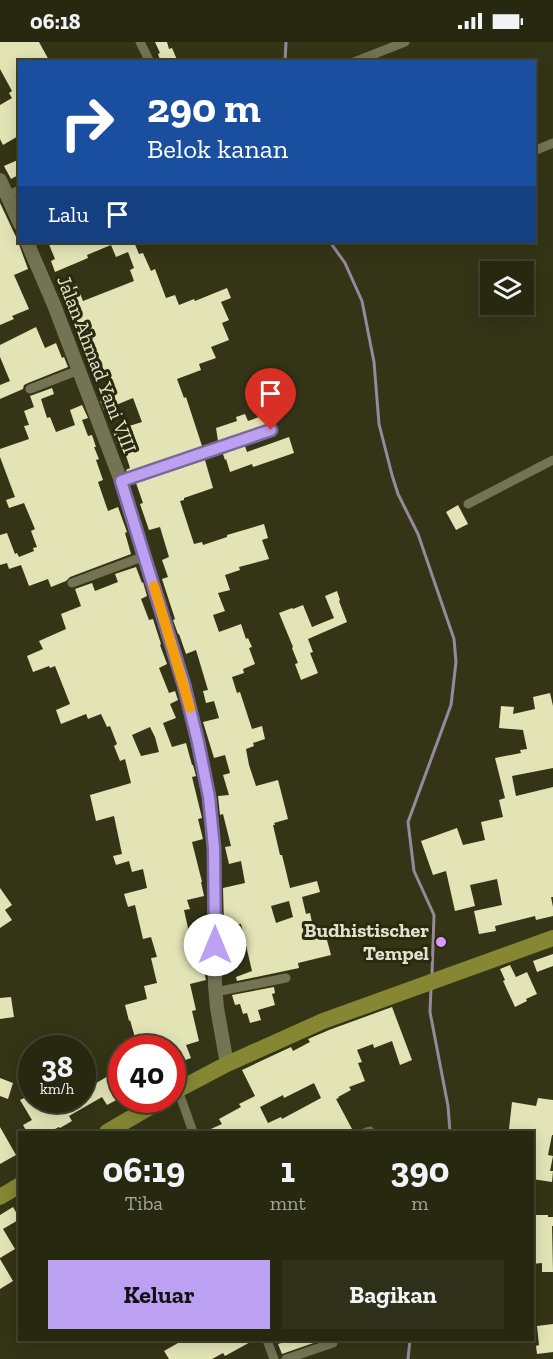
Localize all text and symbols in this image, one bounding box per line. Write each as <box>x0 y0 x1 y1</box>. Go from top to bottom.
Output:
text: 06:18 <box>30 8 81 35</box>
text: 290 m <box>147 82 261 133</box>
icon: right <box>48 84 126 162</box>
text: Belok kanan <box>147 133 288 165</box>
icon: arrive <box>101 198 134 231</box>
text: Lalu <box>48 201 89 228</box>
map controls <box>480 261 534 315</box>
button: layers <box>480 261 534 315</box>
street label: Jalan Ahmad Yani VIII <box>52 272 142 456</box>
pin <box>245 368 296 430</box>
icon: arrive <box>254 377 287 410</box>
position arrow <box>183 913 247 977</box>
place label: Budhistischer Tempel <box>304 918 429 965</box>
marker: Budhistischer Tempel <box>434 935 448 949</box>
speed limit sign: 40 <box>108 1035 186 1113</box>
text: 38 <box>41 1049 73 1085</box>
text: km/h <box>40 1080 74 1098</box>
text: 06:19 <box>102 1148 185 1191</box>
text: 1 <box>281 1148 295 1191</box>
text: 390 <box>390 1148 450 1191</box>
text: Tiba <box>125 1191 163 1215</box>
text: mnt <box>270 1191 306 1215</box>
text: m <box>411 1191 429 1215</box>
button: Keluar <box>48 1260 270 1329</box>
button: Bagikan <box>282 1260 504 1329</box>

